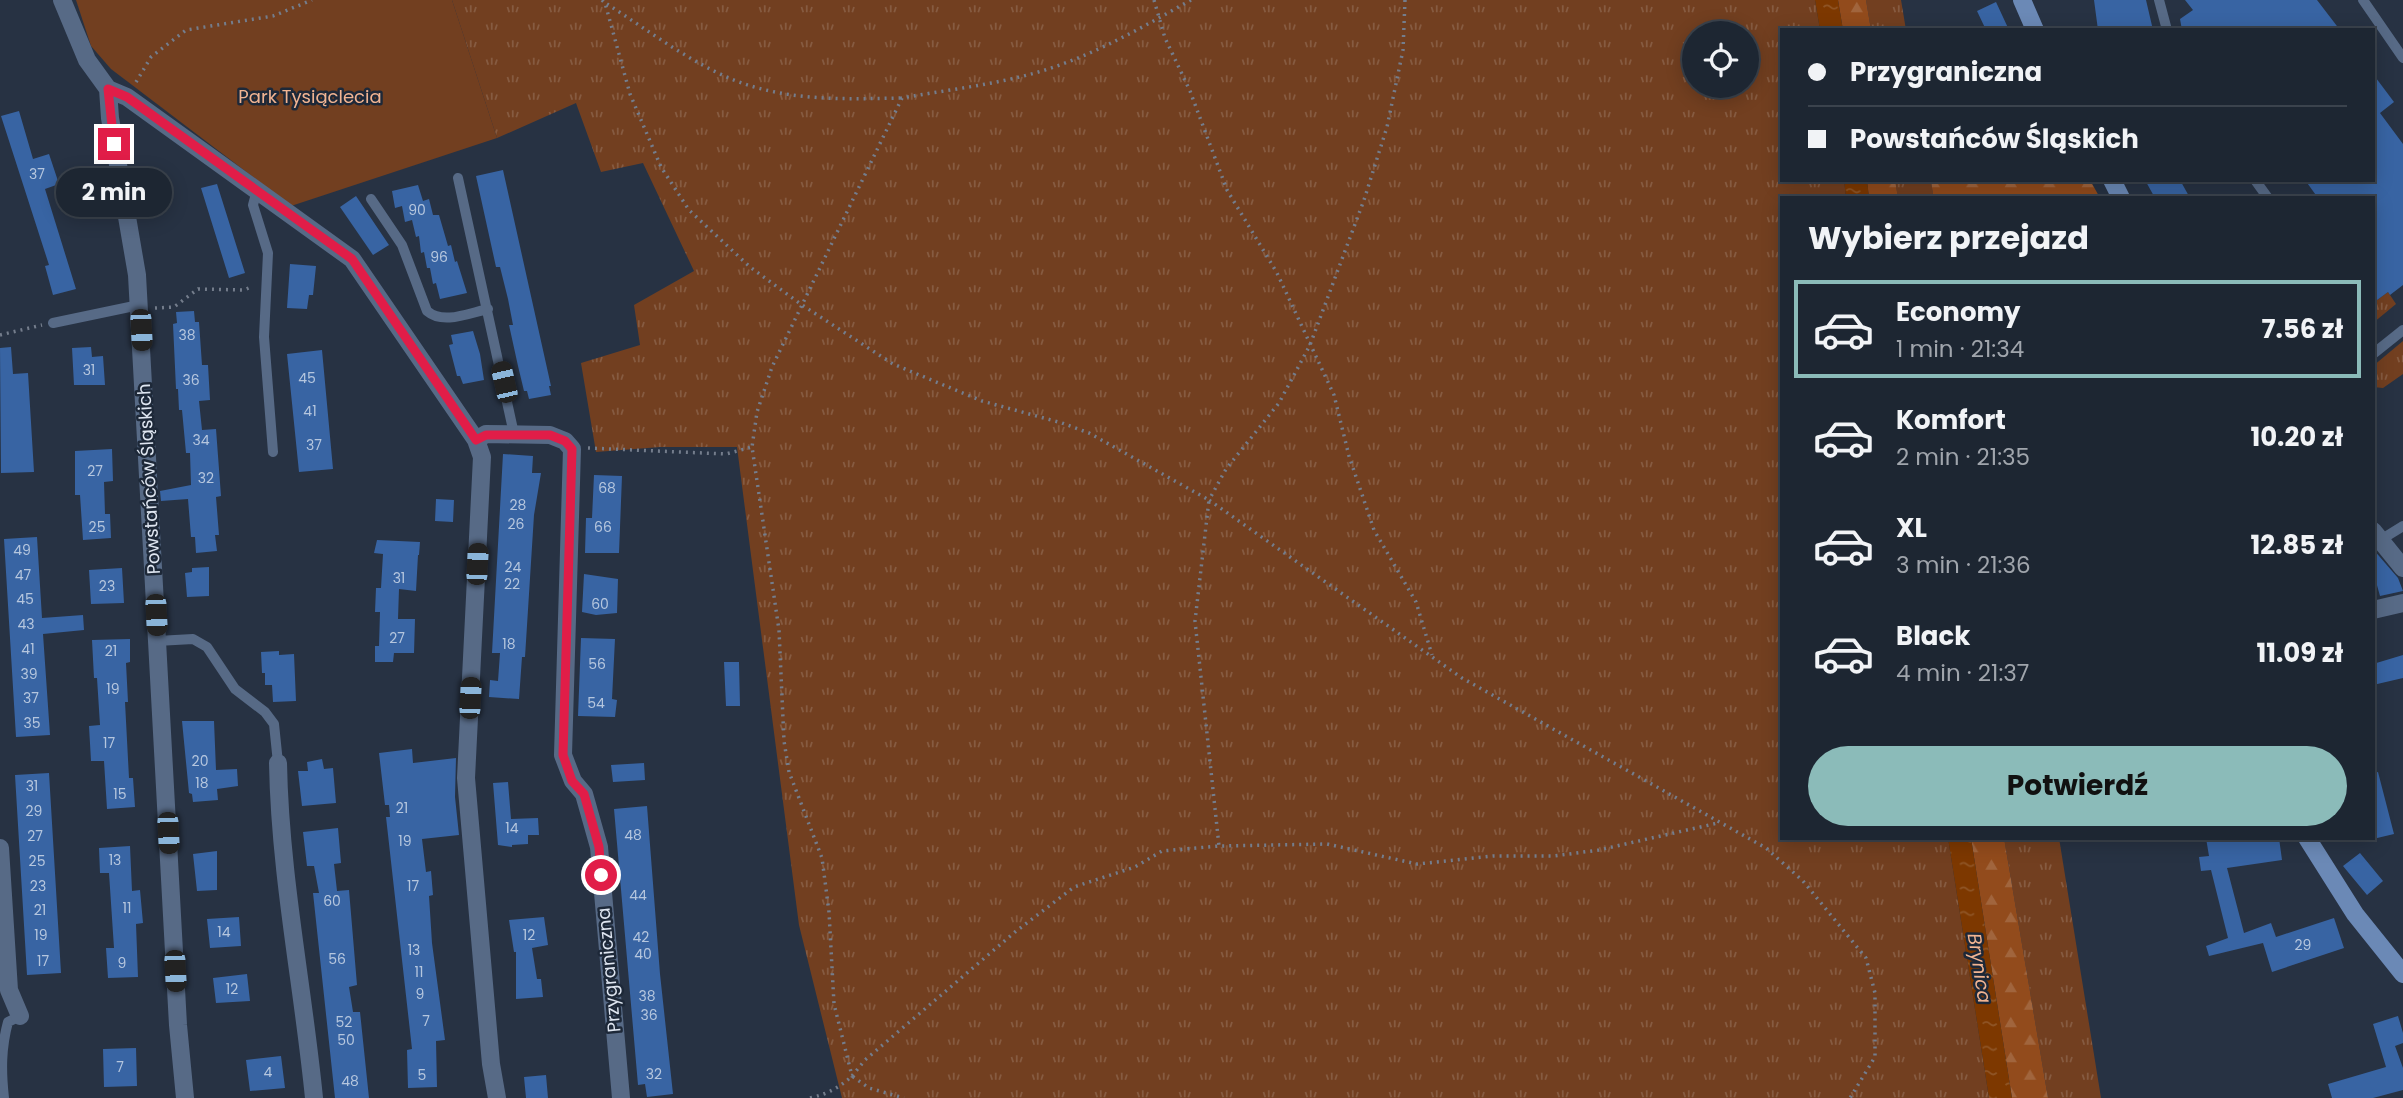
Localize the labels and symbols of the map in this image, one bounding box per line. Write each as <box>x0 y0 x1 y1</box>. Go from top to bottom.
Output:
park label: Park Tysiąclecia <box>238 84 382 109</box>
route end <box>98 128 130 160</box>
house number: 37 <box>29 164 45 184</box>
callout: 2 min <box>56 168 172 218</box>
house number: 90 <box>408 200 426 220</box>
house number: 96 <box>430 247 448 267</box>
car <box>130 308 153 352</box>
house number: 38 <box>178 325 196 345</box>
car <box>490 359 519 405</box>
house number: 31 <box>83 360 95 380</box>
house number: 45 <box>298 368 316 388</box>
house number: 36 <box>182 370 200 390</box>
street label: Powstańców Śląskich <box>131 383 166 575</box>
house number: 41 <box>303 401 317 421</box>
house number: 34 <box>192 430 210 450</box>
house number: 37 <box>306 435 322 455</box>
house number: 27 <box>87 461 103 481</box>
house number: 32 <box>198 468 214 488</box>
house number: 68 <box>598 478 616 498</box>
house number: 28 <box>510 495 527 515</box>
house number: 26 <box>508 514 525 534</box>
house number: 25 <box>89 517 105 537</box>
house number: 66 <box>594 517 612 537</box>
house number: 49 <box>13 540 31 560</box>
car <box>466 542 489 586</box>
house number: 24 <box>505 557 522 577</box>
house number: 47 <box>15 565 32 585</box>
house number: 31 <box>393 568 405 588</box>
house number: 22 <box>504 574 520 594</box>
house number: 23 <box>99 576 115 596</box>
house number: 45 <box>16 589 34 609</box>
car <box>145 593 168 637</box>
house number: 60 <box>591 594 609 614</box>
house number: 43 <box>17 614 35 634</box>
house number: 27 <box>389 628 405 648</box>
house number: 18 <box>502 634 516 654</box>
house number: 41 <box>21 639 35 659</box>
house number: 21 <box>105 641 117 661</box>
house number: 56 <box>588 654 606 674</box>
house number: 39 <box>20 664 38 684</box>
car <box>459 676 482 720</box>
house number: 19 <box>106 679 120 699</box>
house number: 37 <box>23 688 39 708</box>
house number: 54 <box>587 693 605 713</box>
house number: 35 <box>23 713 41 733</box>
house number: 17 <box>103 733 115 753</box>
house number: 20 <box>192 751 208 771</box>
house number: 18 <box>195 773 209 793</box>
house number: 31 <box>26 776 38 796</box>
house number: 15 <box>113 784 127 804</box>
house number: 21 <box>396 798 408 818</box>
house number: 29 <box>26 801 42 821</box>
car <box>157 811 180 855</box>
house number: 14 <box>505 818 519 838</box>
house number: 48 <box>624 825 642 845</box>
house number: 27 <box>27 826 43 846</box>
house number: 19 <box>398 831 412 851</box>
house number: 13 <box>109 850 121 870</box>
house number: 25 <box>29 851 45 871</box>
route start <box>585 859 617 891</box>
house number: 23 <box>30 876 46 896</box>
house number: 17 <box>407 876 419 896</box>
house number: 44 <box>629 885 647 905</box>
house number: 60 <box>323 891 341 911</box>
house number: 11 <box>123 898 131 918</box>
house number: 21 <box>34 900 46 920</box>
street label: Przygraniczna <box>591 907 626 1034</box>
house number: 14 <box>217 922 231 942</box>
house number: 19 <box>34 925 48 945</box>
house number: 12 <box>523 925 535 945</box>
house number: 42 <box>633 927 649 947</box>
water label: Brynica <box>1961 931 1998 1005</box>
house number: 29 <box>2295 935 2311 955</box>
house number: 13 <box>408 940 420 960</box>
house number: 40 <box>634 944 652 964</box>
car <box>164 949 187 993</box>
house number: 56 <box>328 949 346 969</box>
house number: 17 <box>37 951 49 971</box>
house number: 9 <box>118 953 126 973</box>
house number: 11 <box>415 962 423 982</box>
house number: 12 <box>226 979 238 999</box>
house number: 9 <box>416 984 424 1004</box>
house number: 38 <box>638 986 656 1006</box>
house number: 36 <box>640 1005 658 1025</box>
house number: 7 <box>422 1011 430 1031</box>
house number: 52 <box>336 1012 352 1032</box>
house number: 50 <box>337 1030 355 1050</box>
house number: 7 <box>116 1057 124 1077</box>
house number: 4 <box>264 1062 273 1082</box>
house number: 32 <box>646 1064 662 1084</box>
house number: 5 <box>418 1065 426 1085</box>
house number: 48 <box>341 1071 359 1091</box>

